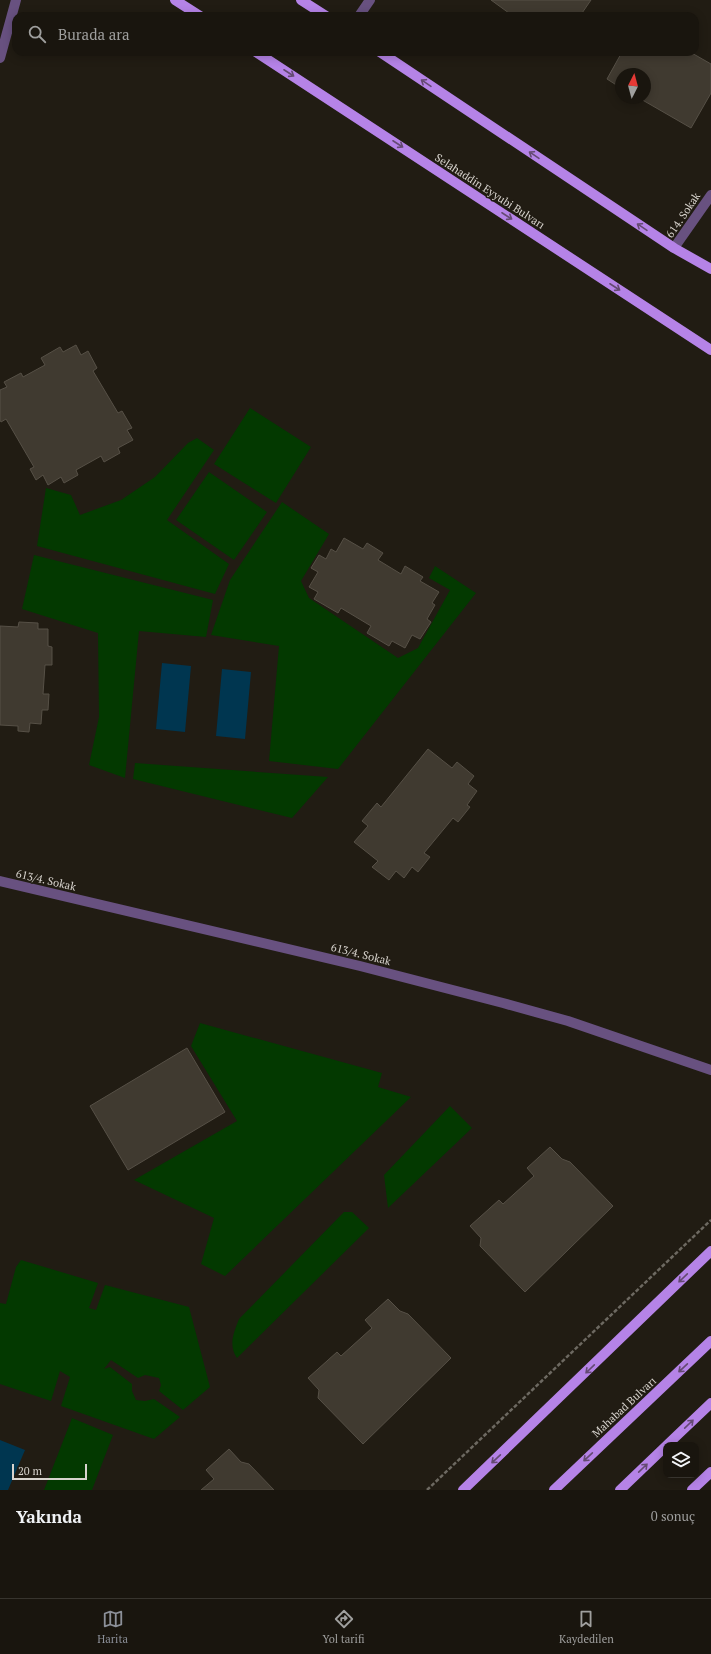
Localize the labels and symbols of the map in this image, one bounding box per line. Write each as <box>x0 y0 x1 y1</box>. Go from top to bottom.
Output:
north arrow <box>615 68 651 104</box>
one-way arrow <box>283 69 294 77</box>
one-way arrow <box>420 78 432 86</box>
one-way arrow <box>392 140 403 148</box>
street label: Selahaddin Eyyubi Bulvarı <box>432 150 548 232</box>
one-way arrow <box>529 151 540 159</box>
street label: 614. Sokak <box>663 189 703 240</box>
one-way arrow <box>501 211 512 220</box>
one-way arrow <box>637 223 648 231</box>
one-way arrow <box>609 283 620 291</box>
street label: 613/4. Sokak <box>14 866 78 894</box>
street label: 613/4. Sokak <box>330 940 393 968</box>
one-way arrow <box>678 1273 688 1283</box>
one-way arrow <box>678 1363 688 1373</box>
one-way arrow <box>585 1364 595 1373</box>
street label: Mahabad Bulvarı <box>589 1374 659 1440</box>
one-way arrow <box>684 1419 694 1429</box>
one-way arrow <box>583 1453 593 1462</box>
one-way arrow <box>491 1454 501 1463</box>
scale bar <box>12 1462 87 1481</box>
one-way arrow <box>638 1463 648 1473</box>

